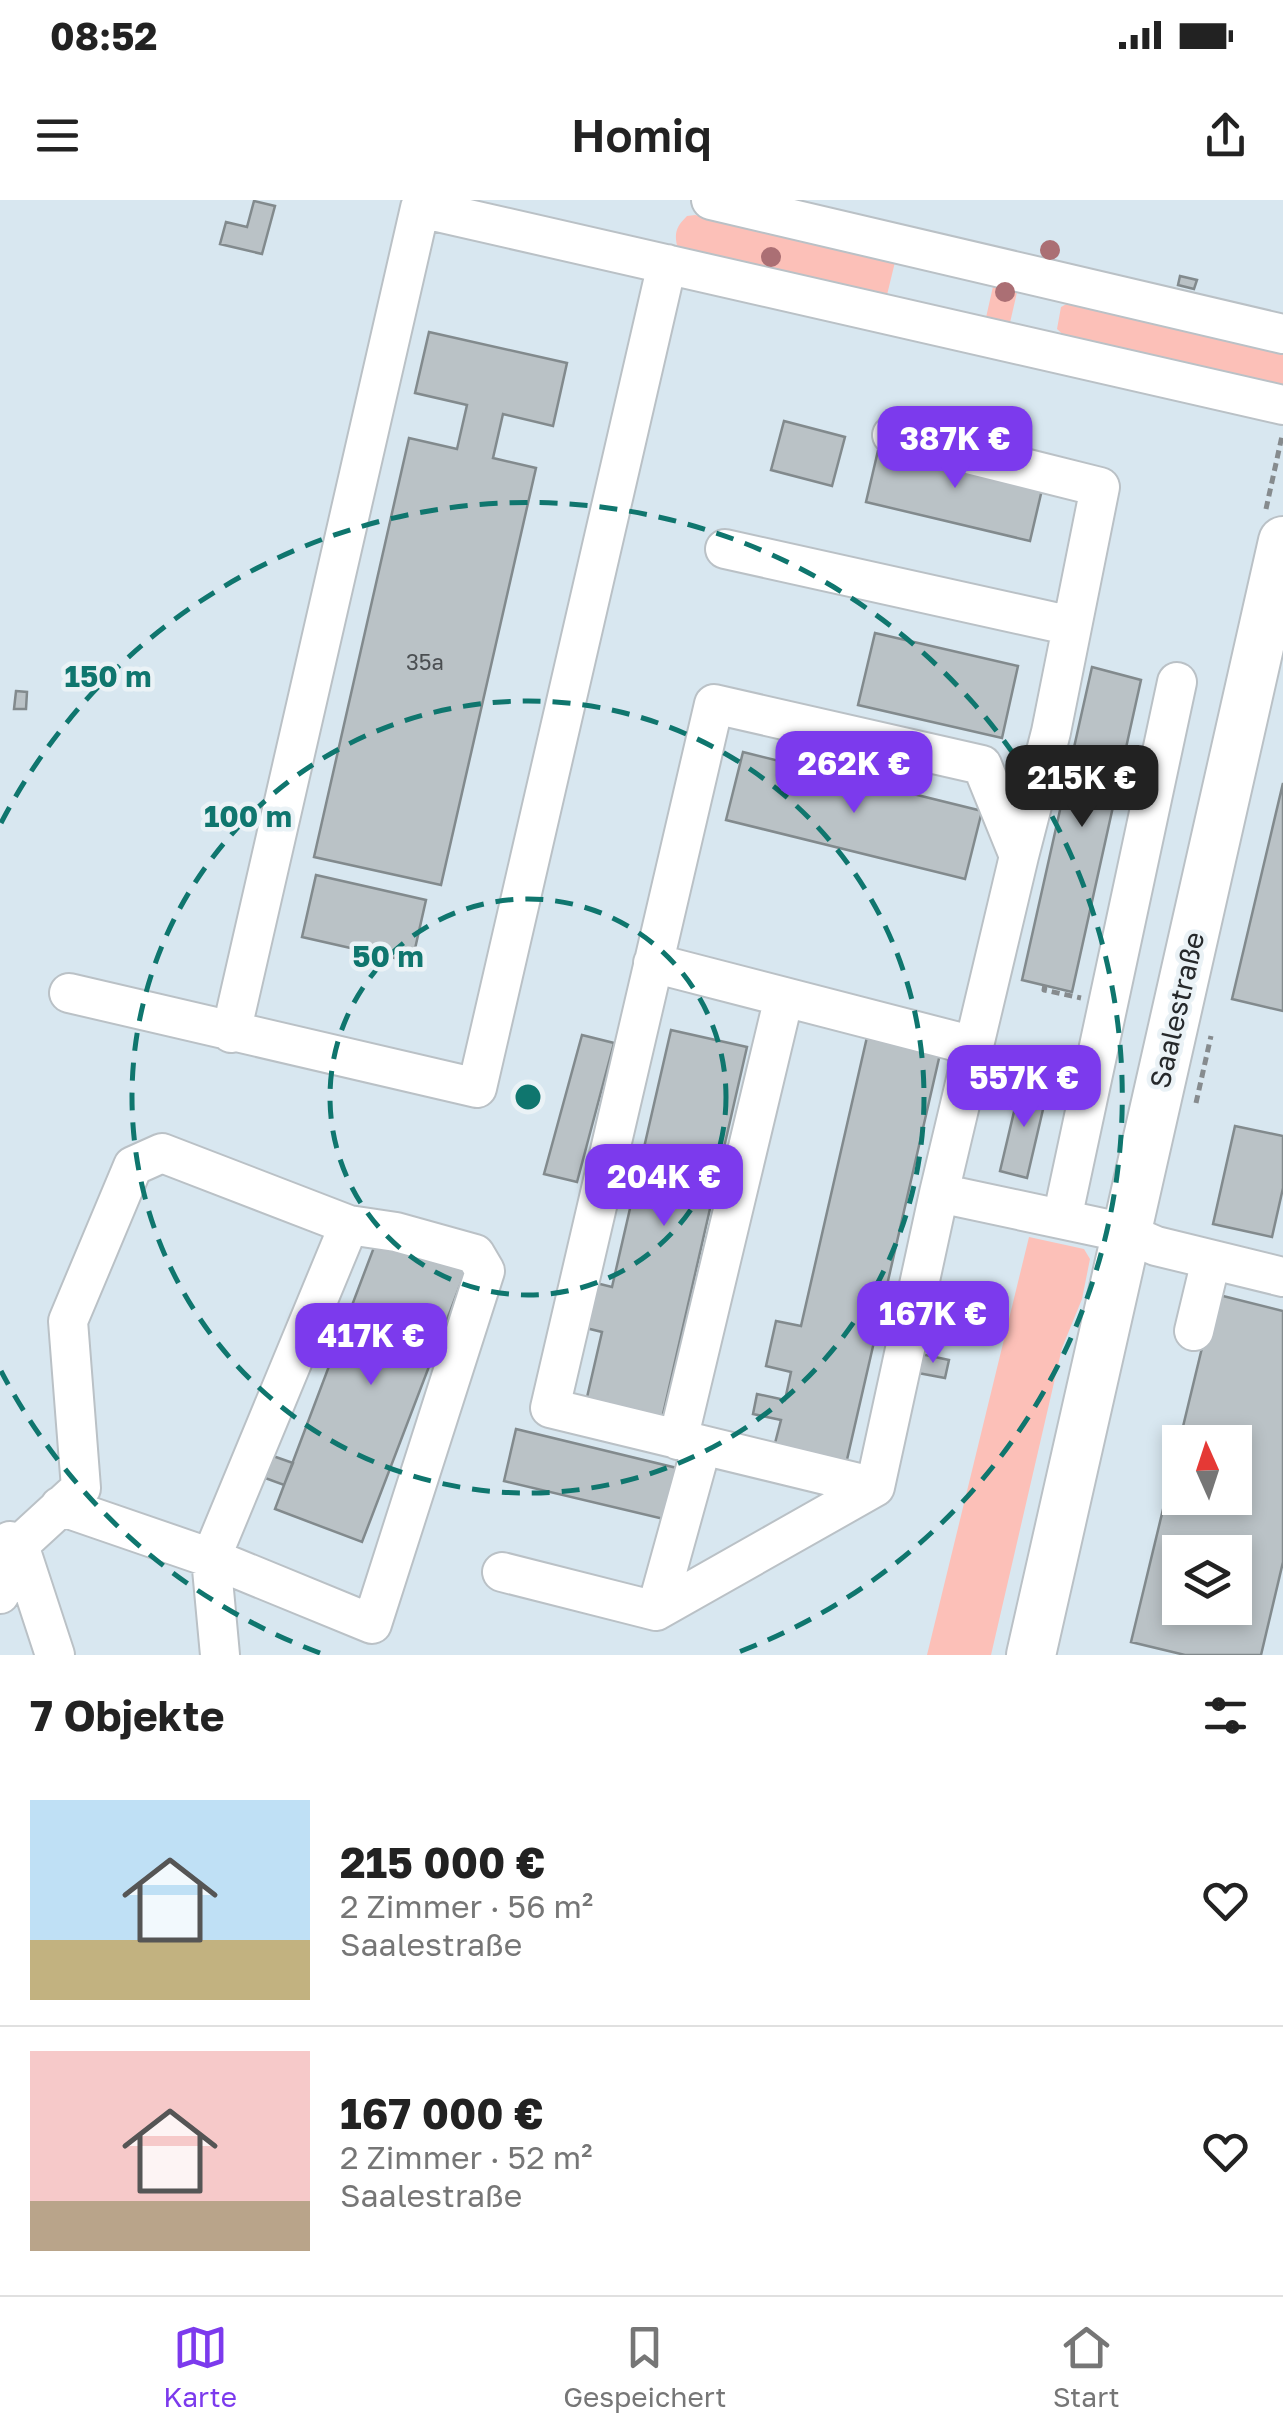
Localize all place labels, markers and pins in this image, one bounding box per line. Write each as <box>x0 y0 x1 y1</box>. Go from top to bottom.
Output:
pin: 387K € <box>874 406 1036 491</box>
pin: 262K € <box>773 731 935 816</box>
pin: 215K € <box>1001 745 1163 830</box>
pin: 557K € <box>943 1045 1105 1130</box>
centre of rings <box>510 1079 546 1115</box>
pin: 204K € <box>583 1144 745 1229</box>
pin: 167K € <box>852 1281 1014 1366</box>
pin: 417K € <box>290 1303 452 1388</box>

